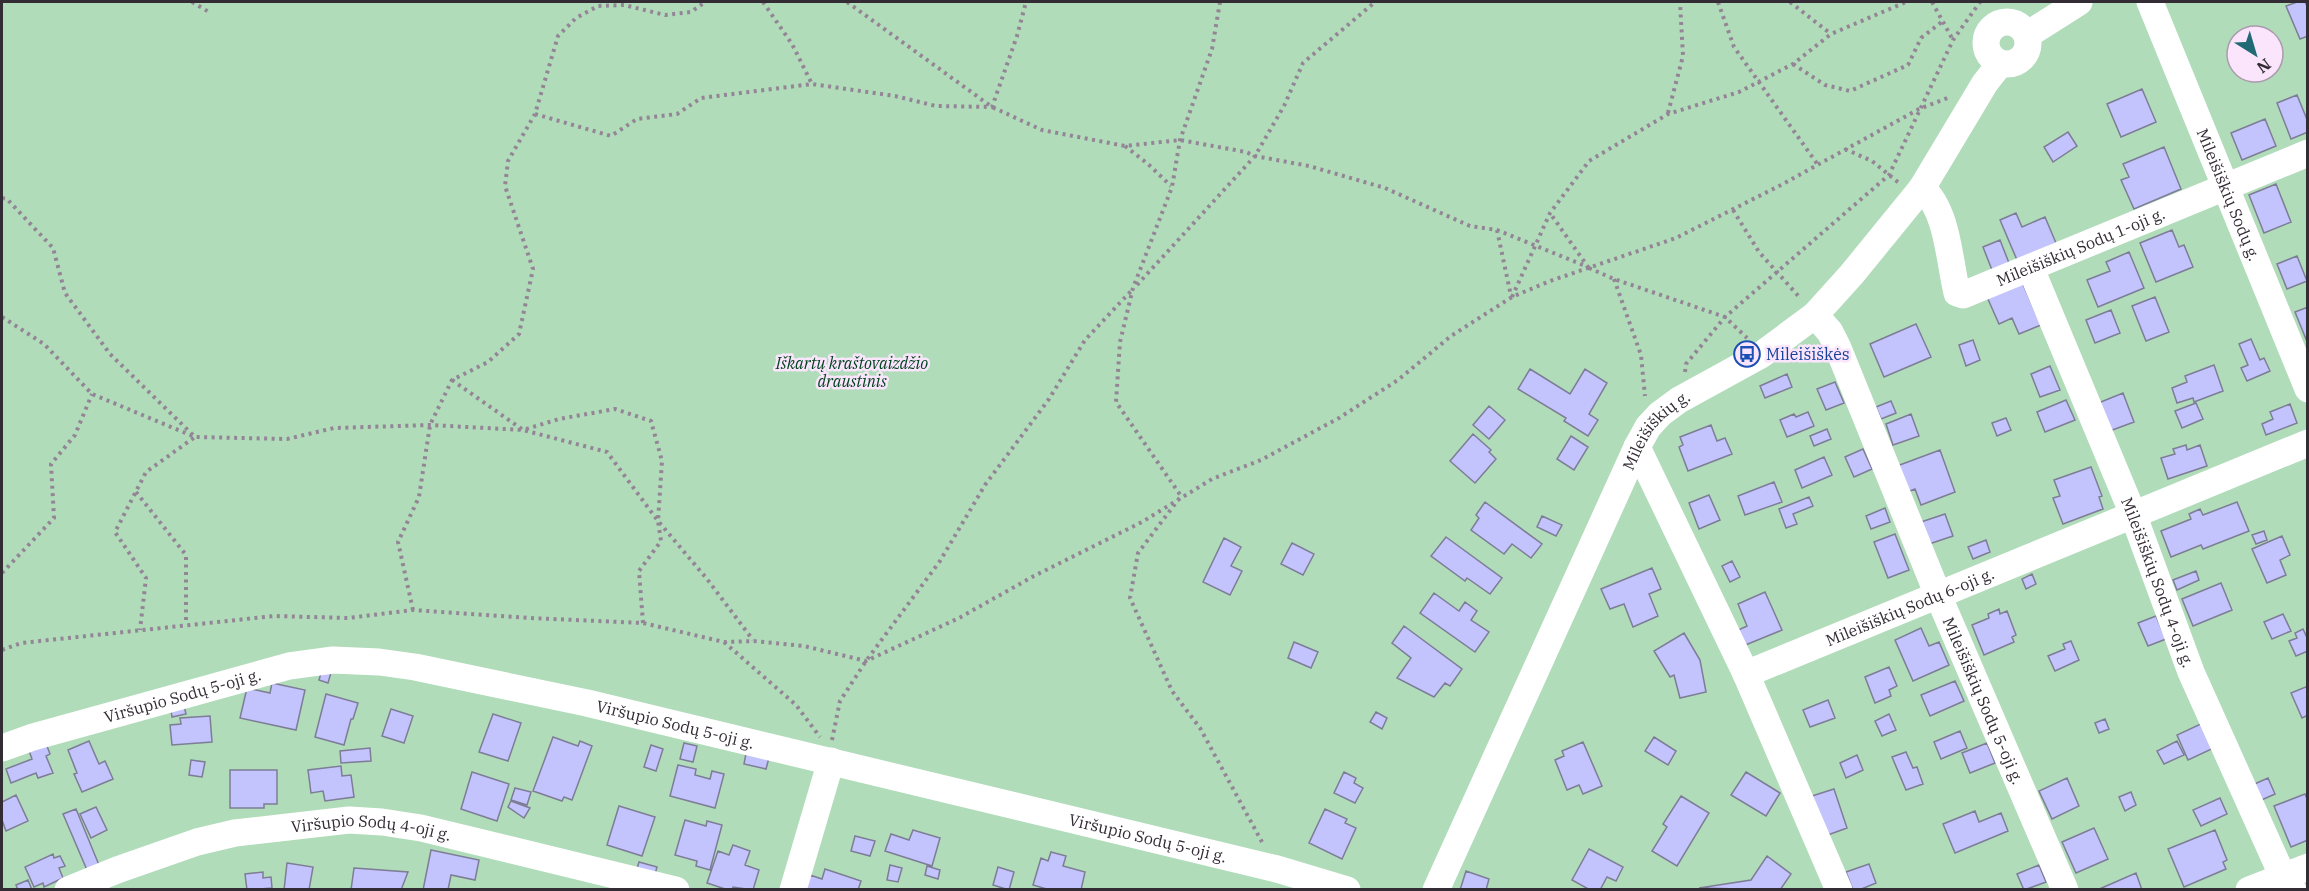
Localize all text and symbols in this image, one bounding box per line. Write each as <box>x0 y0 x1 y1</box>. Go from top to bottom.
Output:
north arrow <box>2225 24 2285 84</box>
text: N <box>2253 54 2275 78</box>
street label: Mileišiškių Sodų g. <box>2193 125 2265 264</box>
street label: Mileišiškių Sodų 1-oji g. <box>1993 203 2168 290</box>
bus stop icon: Mileišiškės <box>1732 339 1762 369</box>
place label: Mileišiškės <box>1766 344 1850 364</box>
park label: Iškartų kraštovaizdžio draustinis <box>775 353 928 391</box>
street label: Mileišiškių g. <box>1618 386 1694 473</box>
street label: Mileišiškių Sodų 4-oji g. <box>2117 494 2198 670</box>
street label: Mileišiškių Sodų 6-oji g. <box>1823 563 1997 650</box>
street label: Mileišiškių Sodų 5-oji g. <box>1939 614 2028 787</box>
street label: Viršupio Sodų 5-oji g. <box>102 664 263 727</box>
street label: Viršupio Sodų 5-oji g. <box>594 696 756 753</box>
street label: Viršupio Sodų 5-oji g. <box>1067 809 1229 867</box>
street label: Viršupio Sodų 4-oji g. <box>290 810 453 845</box>

